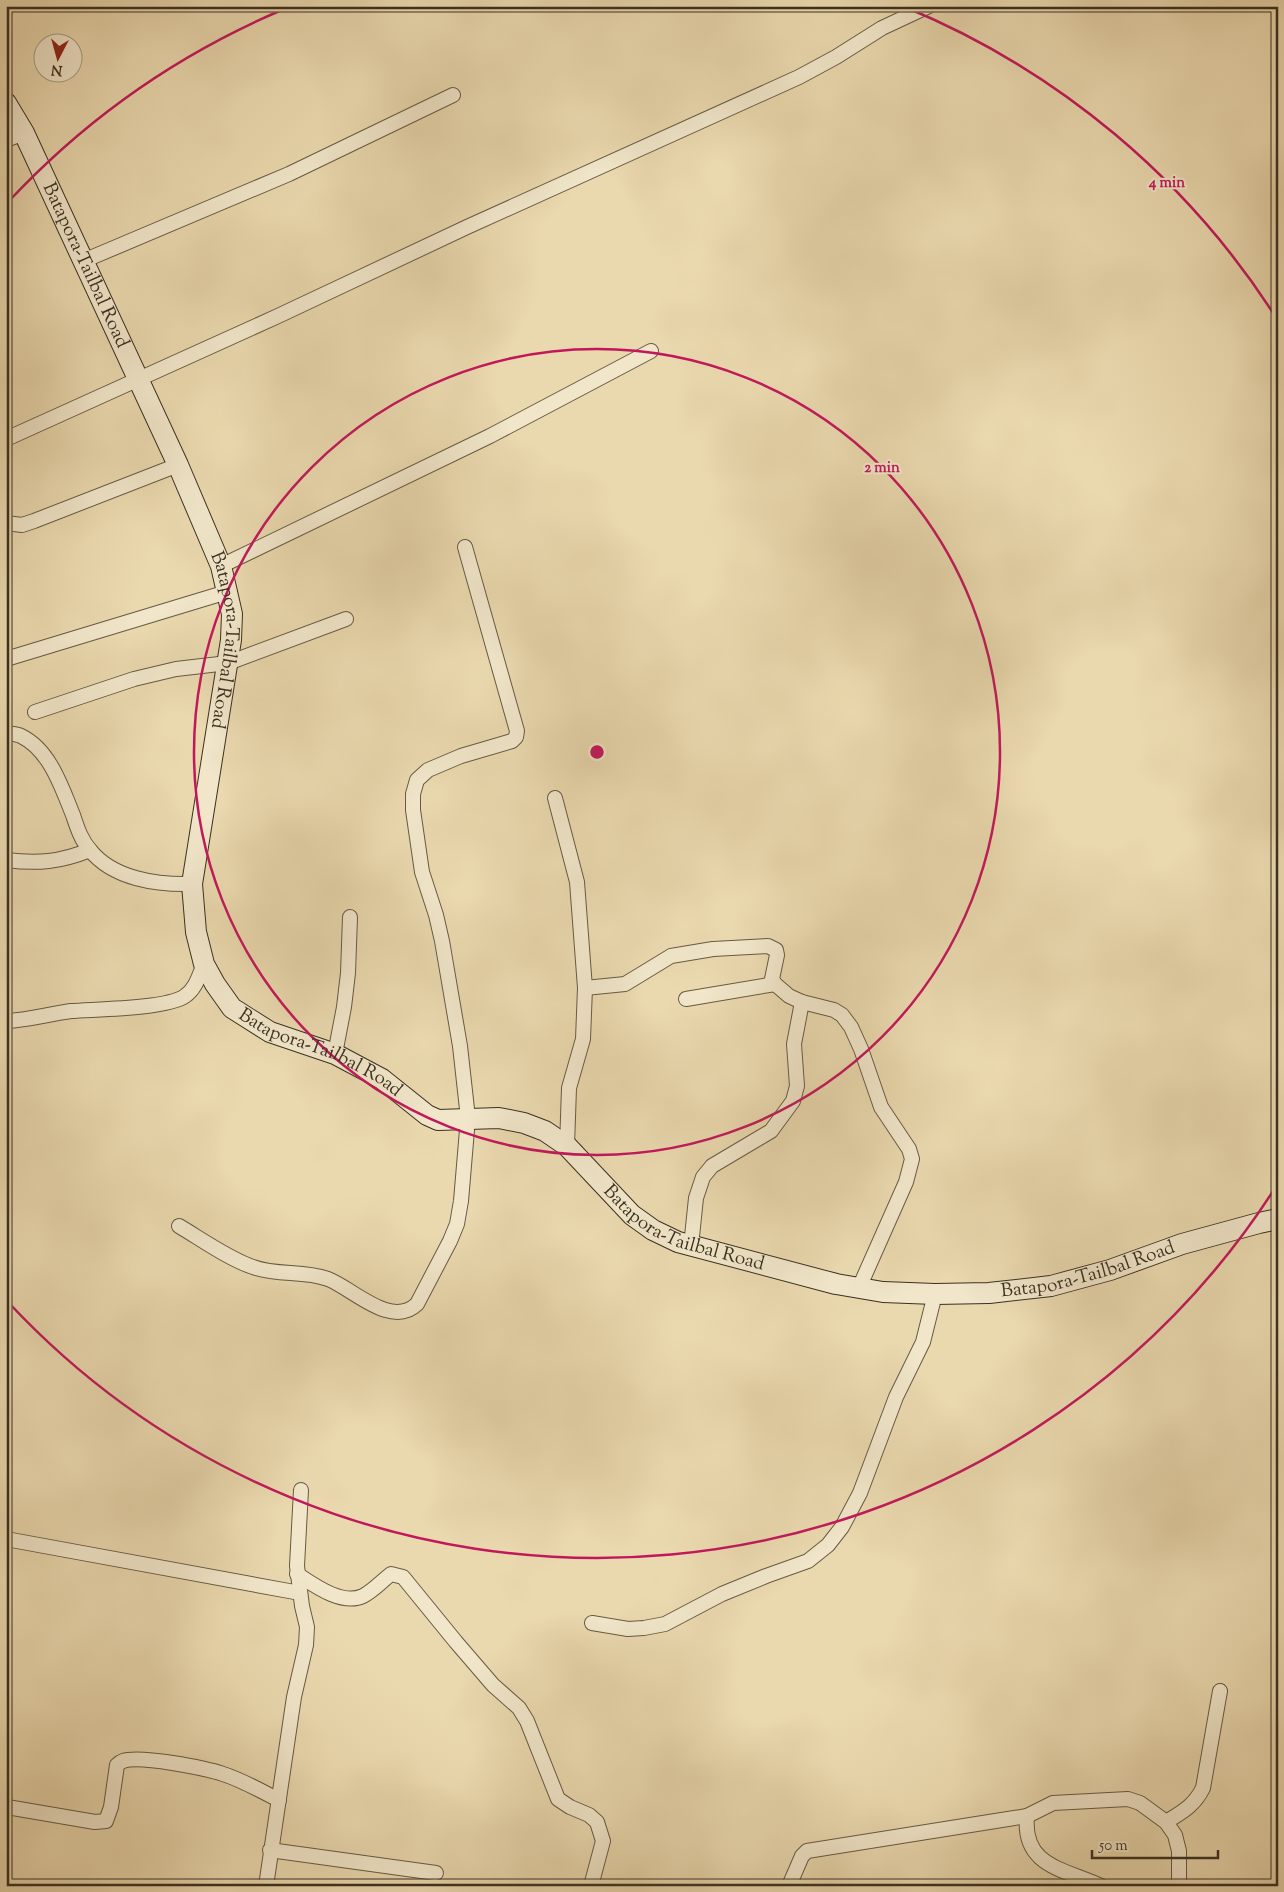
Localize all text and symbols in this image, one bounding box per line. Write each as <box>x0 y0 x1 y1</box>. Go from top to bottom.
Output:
north arrow <box>32 32 82 82</box>
text: N <box>50 58 63 79</box>
text: 4 min <box>1148 173 1185 194</box>
street label: Batapora-Tailbal Road <box>35 178 136 353</box>
text: 2 min <box>864 458 900 479</box>
street label: Batapora-Tailbal Road <box>203 547 245 731</box>
centre of rings <box>588 743 606 761</box>
street label: Batapora-Tailbal Road <box>233 1002 408 1104</box>
street label: Batapora-Tailbal Road <box>597 1179 768 1278</box>
street label: Batapora-Tailbal Road <box>999 1234 1179 1305</box>
scale bar <box>1092 1827 1218 1859</box>
text: 50 m <box>1098 1836 1128 1857</box>

